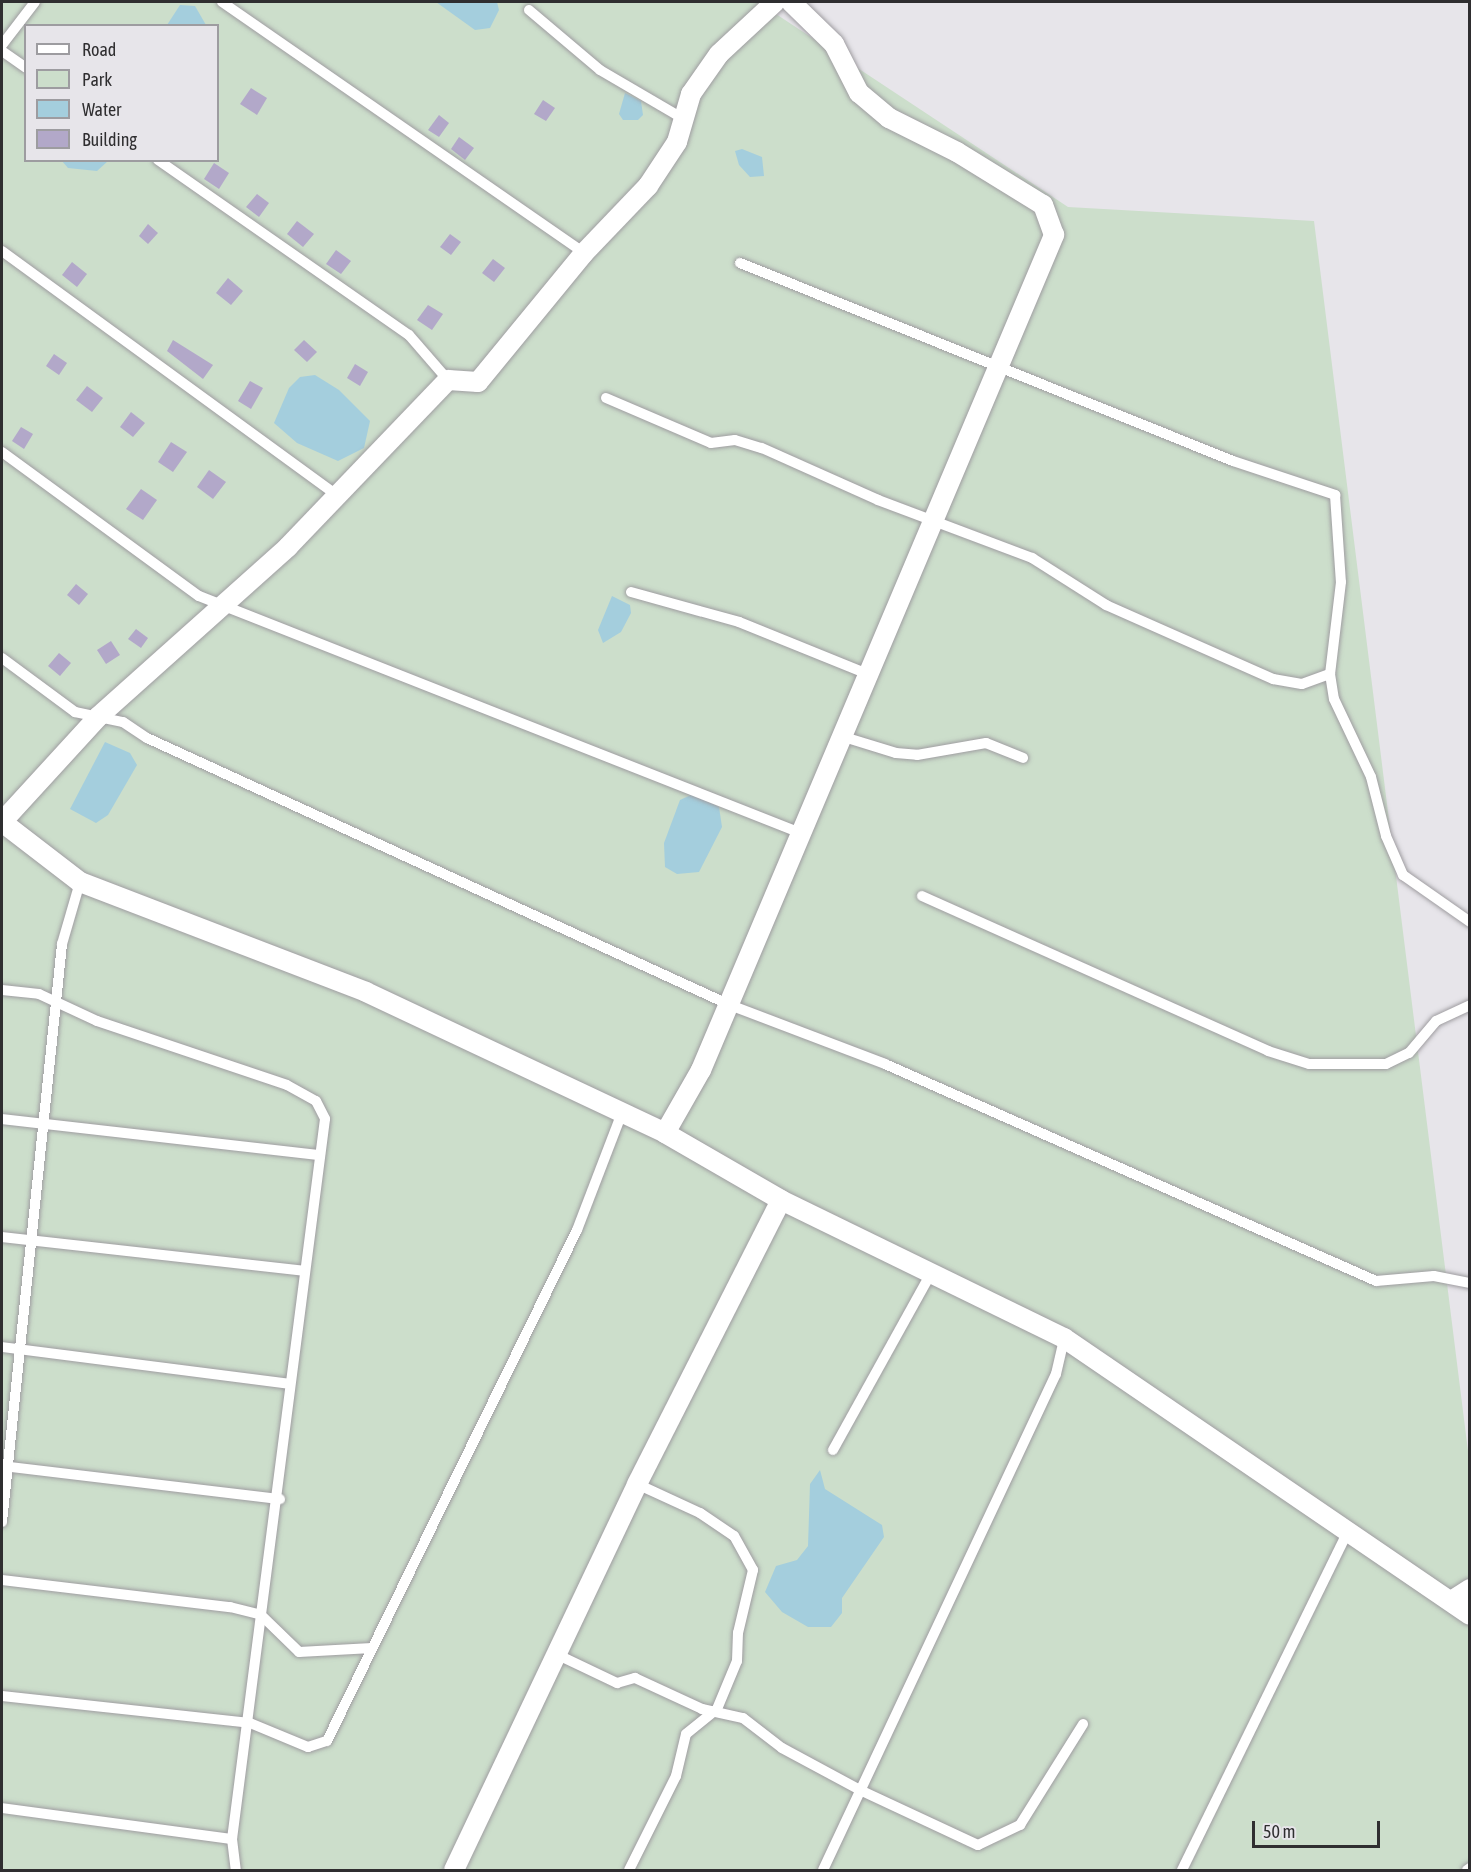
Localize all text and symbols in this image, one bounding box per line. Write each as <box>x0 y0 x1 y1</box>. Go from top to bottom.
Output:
legend <box>24 24 219 162</box>
text: Road <box>82 39 116 60</box>
text: Park <box>82 69 112 90</box>
text: Water <box>82 99 121 120</box>
text: Building <box>82 129 137 150</box>
scale bar <box>1255 1809 1382 1847</box>
text: 50 m <box>1263 1821 1295 1842</box>

